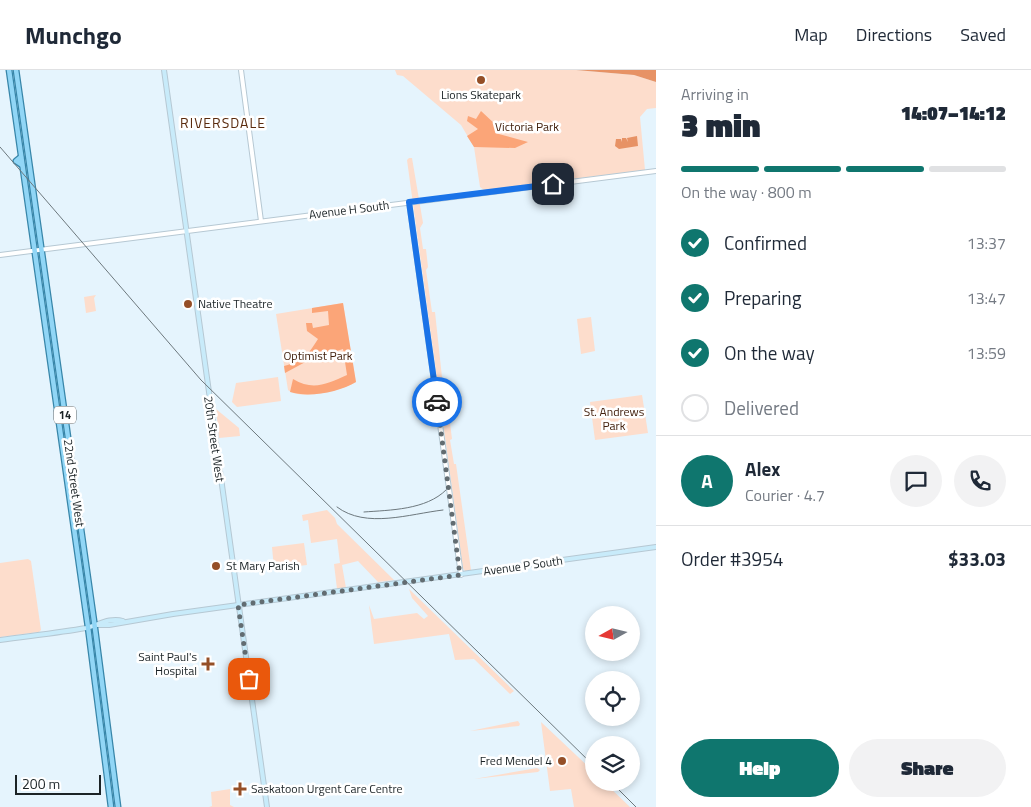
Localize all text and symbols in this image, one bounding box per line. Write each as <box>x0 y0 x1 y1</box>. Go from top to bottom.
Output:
text: Munchgo <box>25 17 122 53</box>
text: Map <box>794 21 828 48</box>
text: Directions <box>856 21 932 48</box>
text: Saved <box>960 21 1006 48</box>
marker: Lions Skatepark <box>475 74 487 86</box>
text: Arriving in <box>681 82 749 106</box>
place label: Lions Skatepark <box>441 85 521 104</box>
text: 14:07–14:12 <box>901 98 1006 127</box>
text: 3 min <box>681 101 761 149</box>
district label: RIVERSDALE <box>180 112 266 133</box>
park label: Victoria Park <box>495 117 559 136</box>
pin <box>532 163 574 205</box>
icon: home <box>539 170 567 198</box>
text: On the way · 800 m <box>681 180 812 204</box>
street label: Avenue H South <box>308 195 390 224</box>
text: Confirmed <box>724 228 807 257</box>
icon: check <box>681 229 709 257</box>
text: 13:37 <box>967 231 1006 255</box>
text: Preparing <box>724 283 801 312</box>
icon: check <box>681 284 709 312</box>
text: 13:47 <box>967 286 1006 310</box>
place label: Native Theatre <box>198 294 272 313</box>
marker: Native Theatre <box>182 298 194 310</box>
text: On the way <box>724 338 815 367</box>
icon: check <box>681 339 709 367</box>
text: 13:59 <box>967 341 1006 365</box>
park label: Optimist Park <box>283 346 353 365</box>
courier <box>412 377 462 427</box>
icon: car <box>423 388 451 416</box>
text: Delivered <box>724 393 799 422</box>
street label: 20th Street West <box>199 395 230 484</box>
park label: St. Andrews Park <box>584 402 645 435</box>
road number: 14 <box>54 406 76 424</box>
street label: 22nd Street West <box>59 438 90 529</box>
text: Alex <box>745 454 780 483</box>
button: chat <box>890 455 942 507</box>
button: phone <box>954 455 1006 507</box>
text: A <box>701 466 713 495</box>
text: Courier · 4.7 <box>745 483 825 507</box>
text: Order #3954 <box>681 544 783 573</box>
text: $33.03 <box>948 544 1006 573</box>
street label: Avenue P South <box>482 551 564 580</box>
place label: St Mary Parish <box>226 556 300 575</box>
marker: St Mary Parish <box>210 560 222 572</box>
north arrow <box>585 606 640 661</box>
map controls <box>585 606 640 791</box>
place label: Saint Paul's Hospital <box>138 647 197 680</box>
marker: Saint Paul's Hospital <box>201 657 215 671</box>
pin <box>228 658 270 700</box>
icon: bag <box>235 665 263 693</box>
button: locate <box>585 671 640 726</box>
button: layers <box>585 736 640 791</box>
button: Help <box>681 739 839 797</box>
button: Share <box>849 739 1006 797</box>
place label: Fred Mendel 4 <box>480 751 552 770</box>
marker: Fred Mendel 4 <box>556 755 568 767</box>
scale bar <box>15 772 101 795</box>
text: 200 m <box>22 773 60 794</box>
place label: Saskatoon Urgent Care Centre <box>251 779 403 798</box>
marker: Saskatoon Urgent Care Centre <box>233 782 247 796</box>

